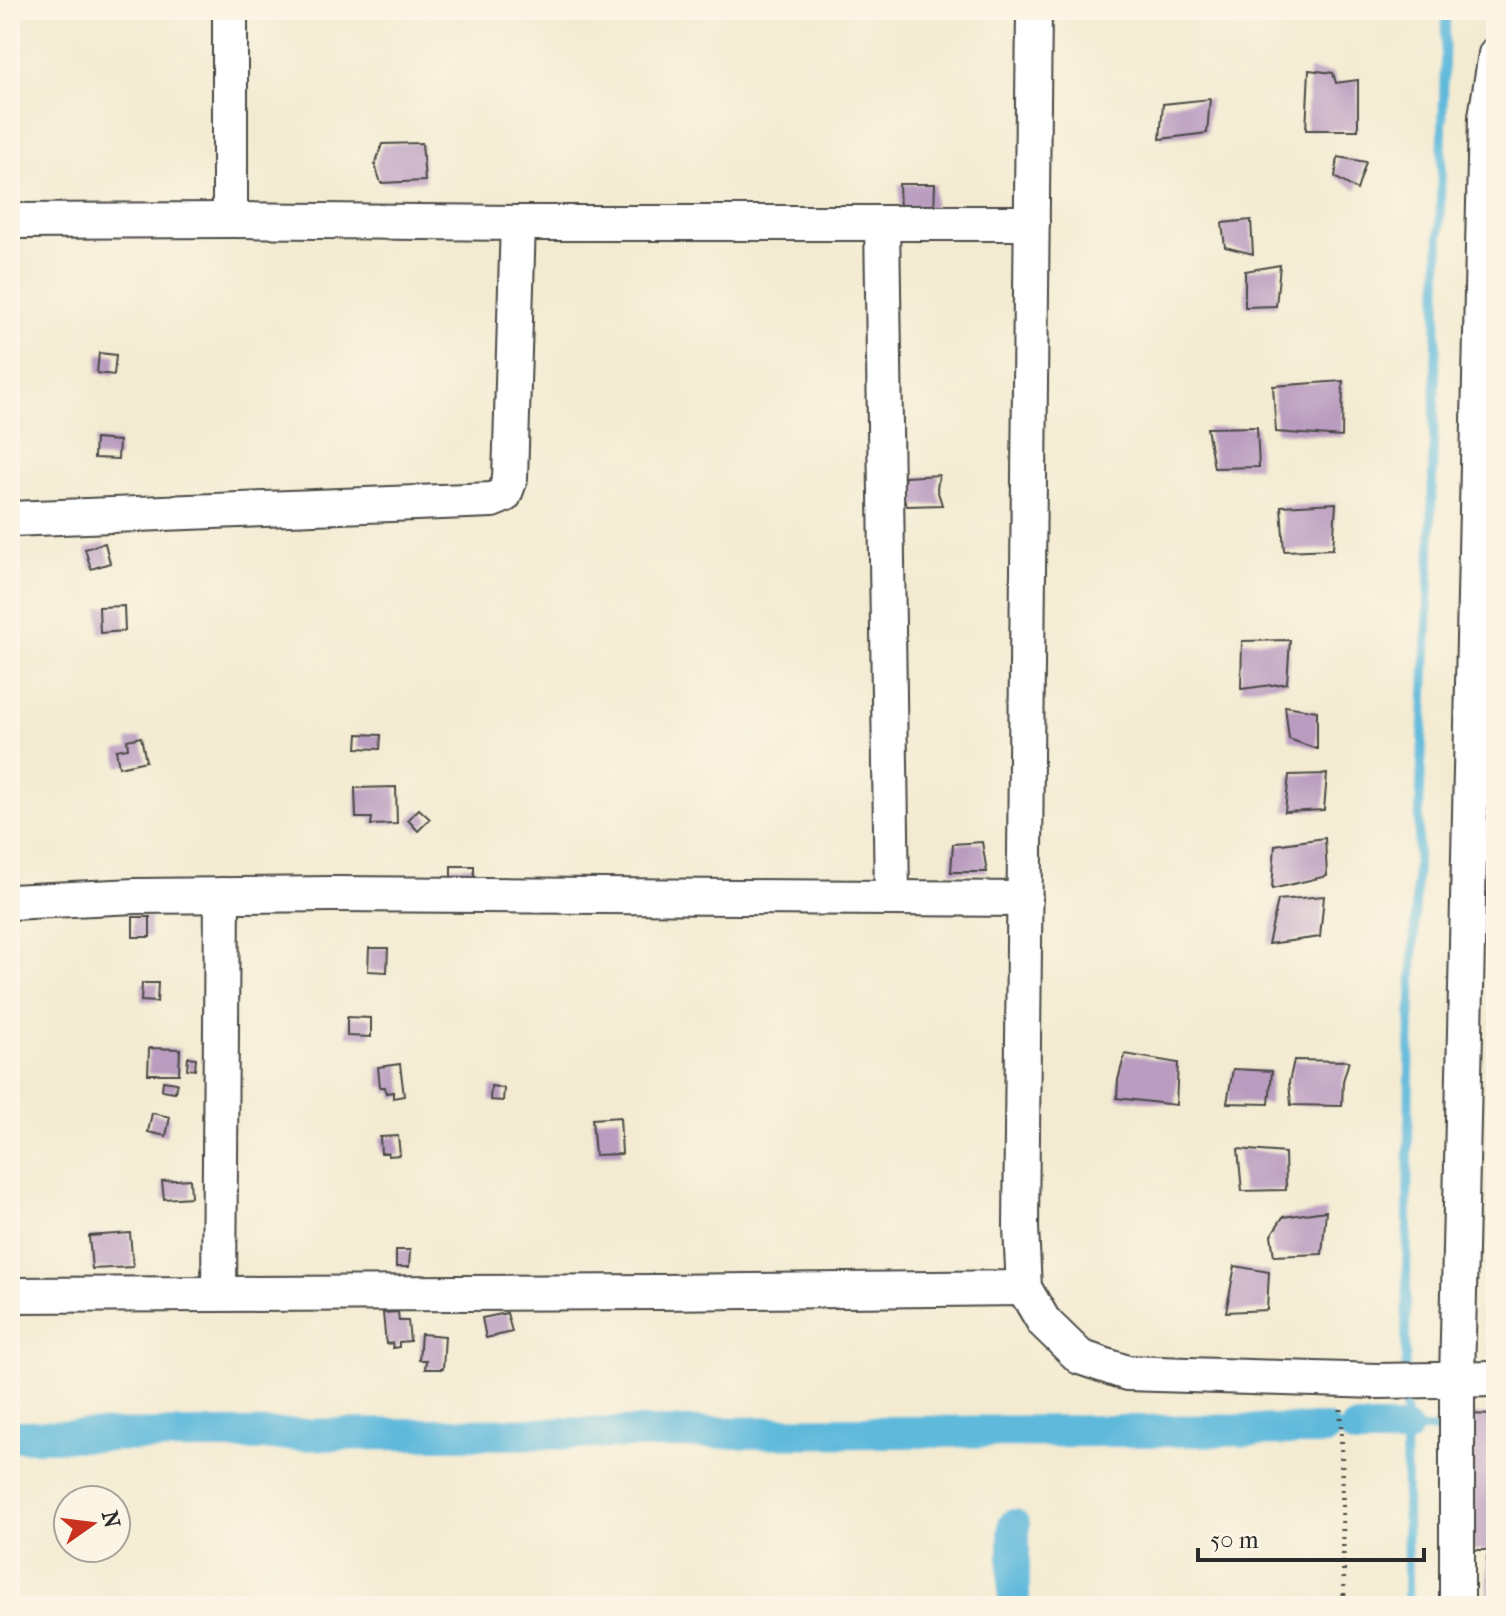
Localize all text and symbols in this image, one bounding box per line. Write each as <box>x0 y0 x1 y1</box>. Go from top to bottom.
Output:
north arrow <box>52 1484 132 1564</box>
text: N <box>96 1508 125 1531</box>
scale bar <box>1198 1512 1424 1562</box>
text: 50 m <box>1210 1526 1259 1554</box>

